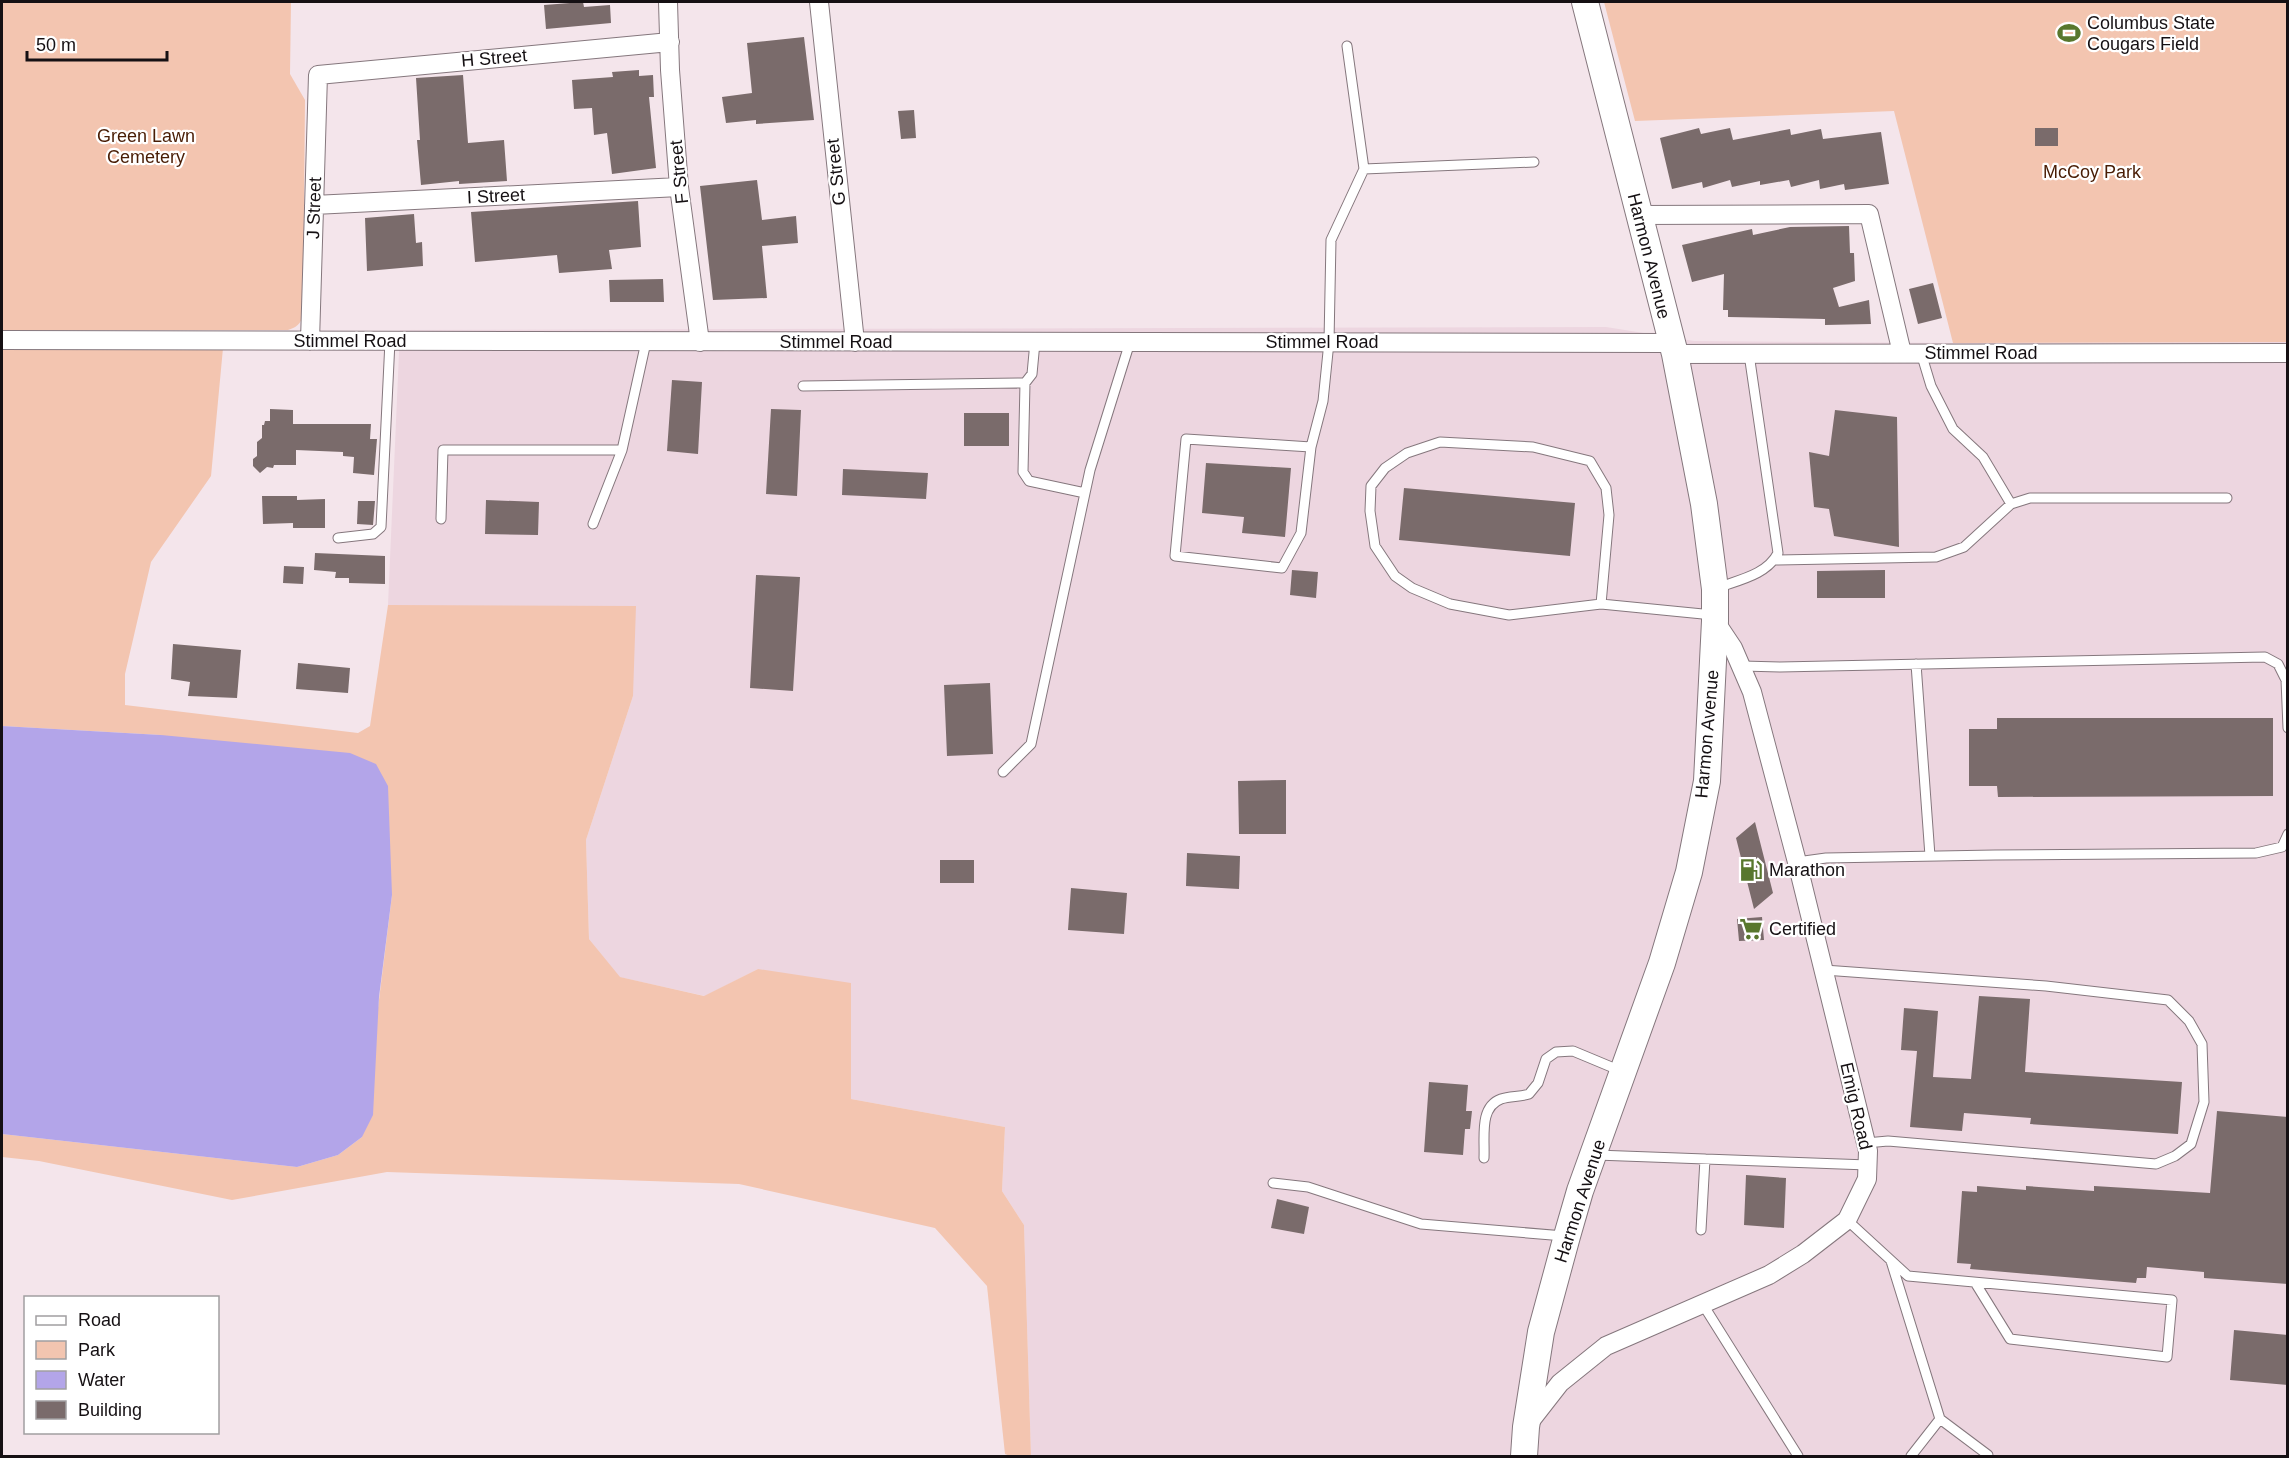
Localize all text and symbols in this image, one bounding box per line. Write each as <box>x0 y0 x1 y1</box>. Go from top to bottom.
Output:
place label: Columbus State Cougars Field <box>2087 13 2215 54</box>
sports icon: Columbus State Cougars Field <box>2056 20 2082 46</box>
scale bar <box>27 24 166 62</box>
text: 50 m <box>36 35 76 55</box>
street label: H Street <box>460 45 528 71</box>
park label: Green Lawn Cemetery <box>97 126 195 167</box>
street label: G Street <box>823 138 849 206</box>
street label: F Street <box>666 139 692 205</box>
park label: McCoy Park <box>2043 162 2142 182</box>
street label: J Street <box>303 177 325 239</box>
street label: I Street <box>467 184 525 208</box>
street label: Harmon Avenue <box>1624 191 1674 321</box>
street label: Stimmel Road <box>293 331 407 351</box>
street label: Stimmel Road <box>779 332 893 352</box>
street label: Stimmel Road <box>1265 332 1379 352</box>
street label: Stimmel Road <box>1924 343 2038 363</box>
street label: Harmon Avenue <box>1691 669 1723 799</box>
fuel station icon: Marathon <box>1738 857 1764 883</box>
place label: Marathon <box>1769 860 1845 880</box>
supermarket icon: Certified <box>1738 916 1764 942</box>
place label: Certified <box>1769 919 1836 939</box>
street label: Emig Road <box>1836 1060 1876 1152</box>
street label: Harmon Avenue <box>1551 1137 1609 1265</box>
legend <box>24 1296 219 1434</box>
text: Road <box>78 1310 121 1330</box>
text: Park <box>78 1340 116 1360</box>
text: Water <box>78 1370 125 1390</box>
text: Building <box>78 1400 142 1420</box>

